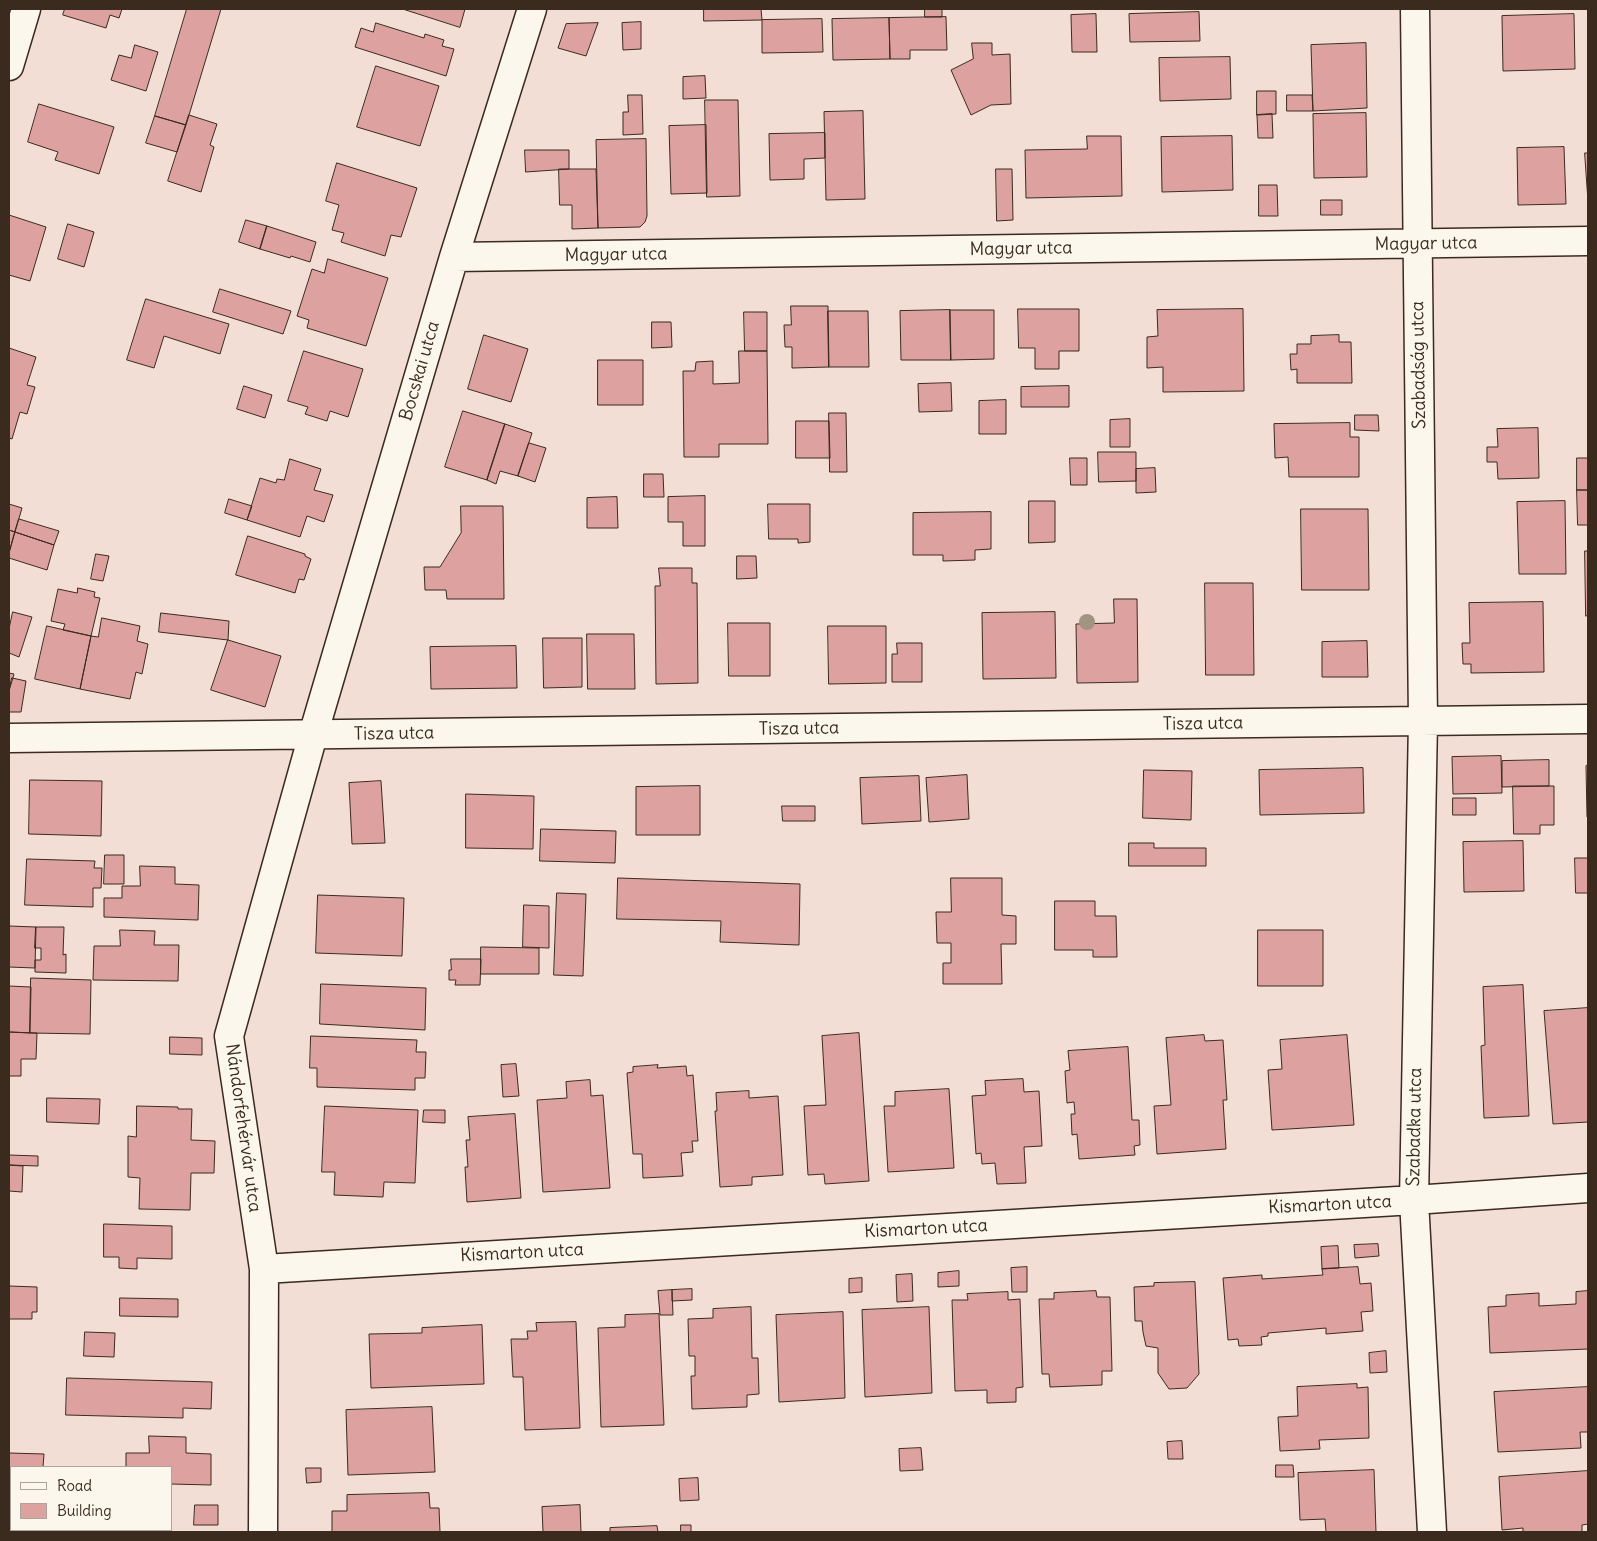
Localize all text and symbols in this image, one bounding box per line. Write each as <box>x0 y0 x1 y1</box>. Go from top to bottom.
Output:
street label: Magyar utca <box>1374 232 1478 256</box>
street label: Magyar utca <box>969 237 1073 261</box>
street label: Magyar utca <box>564 243 668 267</box>
street label: Szabadság utca <box>1407 301 1431 429</box>
street label: Bocskai utca <box>395 319 445 423</box>
street label: Tisza utca <box>1163 712 1243 736</box>
street label: Tisza utca <box>759 717 839 741</box>
street label: Tisza utca <box>354 722 434 746</box>
street label: Nándorfehérvár utca <box>220 1042 266 1214</box>
street label: Szabadka utca <box>1403 1067 1427 1187</box>
street label: Kismarton utca <box>1268 1191 1392 1219</box>
street label: Kismarton utca <box>864 1215 988 1243</box>
street label: Kismarton utca <box>460 1239 584 1267</box>
legend <box>10 1466 172 1531</box>
text: Road <box>57 1476 92 1495</box>
text: Building <box>57 1501 112 1520</box>

